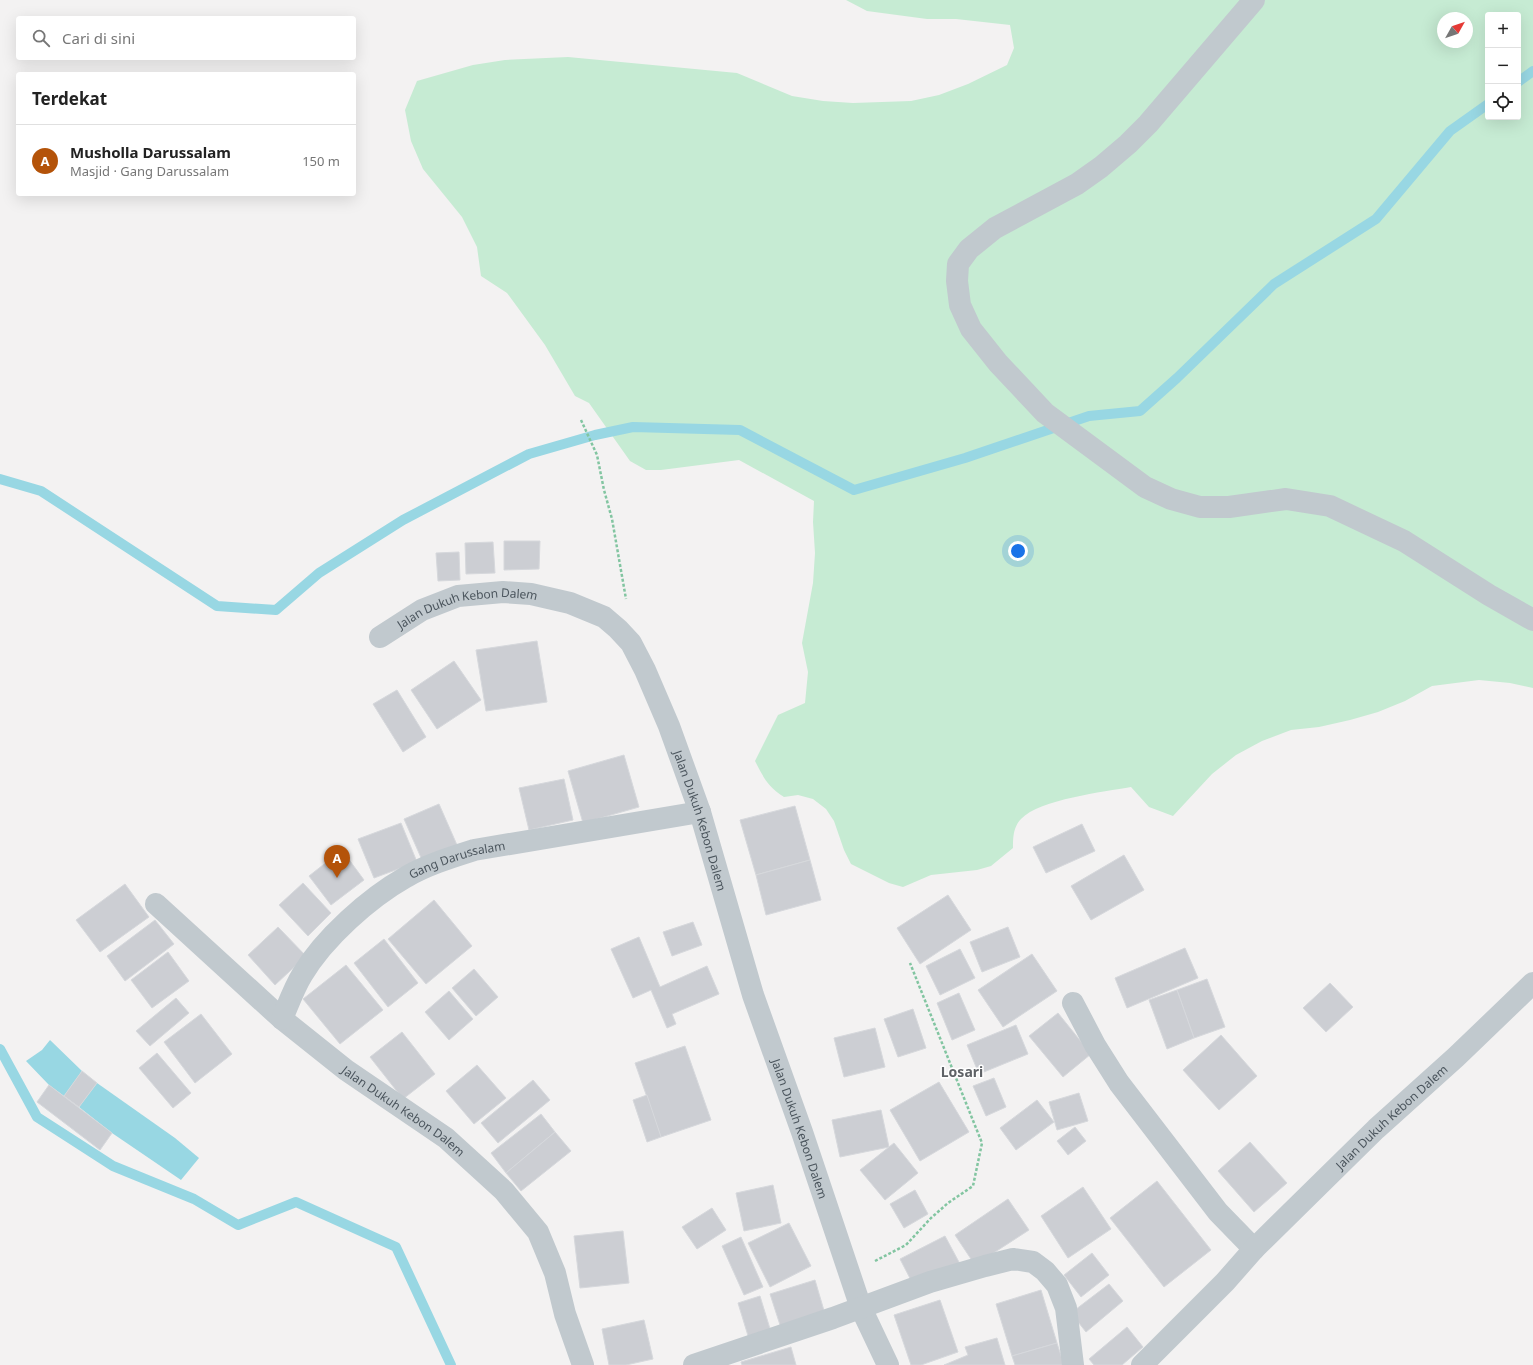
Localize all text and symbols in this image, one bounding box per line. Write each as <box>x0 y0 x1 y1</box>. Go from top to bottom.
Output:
north arrow <box>1437 12 1473 48</box>
map controls <box>1485 12 1521 120</box>
button: + <box>1485 12 1521 48</box>
search box <box>16 16 356 60</box>
icon: search <box>30 27 52 49</box>
text: Cari di sini <box>62 28 135 48</box>
button: − <box>1485 48 1521 84</box>
button: locate <box>1485 84 1521 120</box>
text: Terdekat <box>32 87 107 110</box>
text: Musholla Darussalam <box>70 142 231 162</box>
text: A <box>41 152 50 170</box>
text: 150 m <box>302 152 340 170</box>
text: Masjid · Gang Darussalam <box>70 162 229 180</box>
your location <box>1008 541 1028 561</box>
street label: Jalan Dukuh Kebon Dalem <box>393 583 539 633</box>
street label: Jalan Dukuh Kebon Dalem <box>669 747 731 893</box>
street label: Gang Darussalam <box>405 836 506 882</box>
pin: A <box>324 845 350 878</box>
street label: Jalan Dukuh Kebon Dalem <box>768 1055 832 1201</box>
street label: Jalan Dukuh Kebon Dalem <box>1331 1060 1451 1174</box>
street label: Jalan Dukuh Kebon Dalem <box>338 1061 469 1160</box>
district label: Losari <box>941 1062 983 1081</box>

